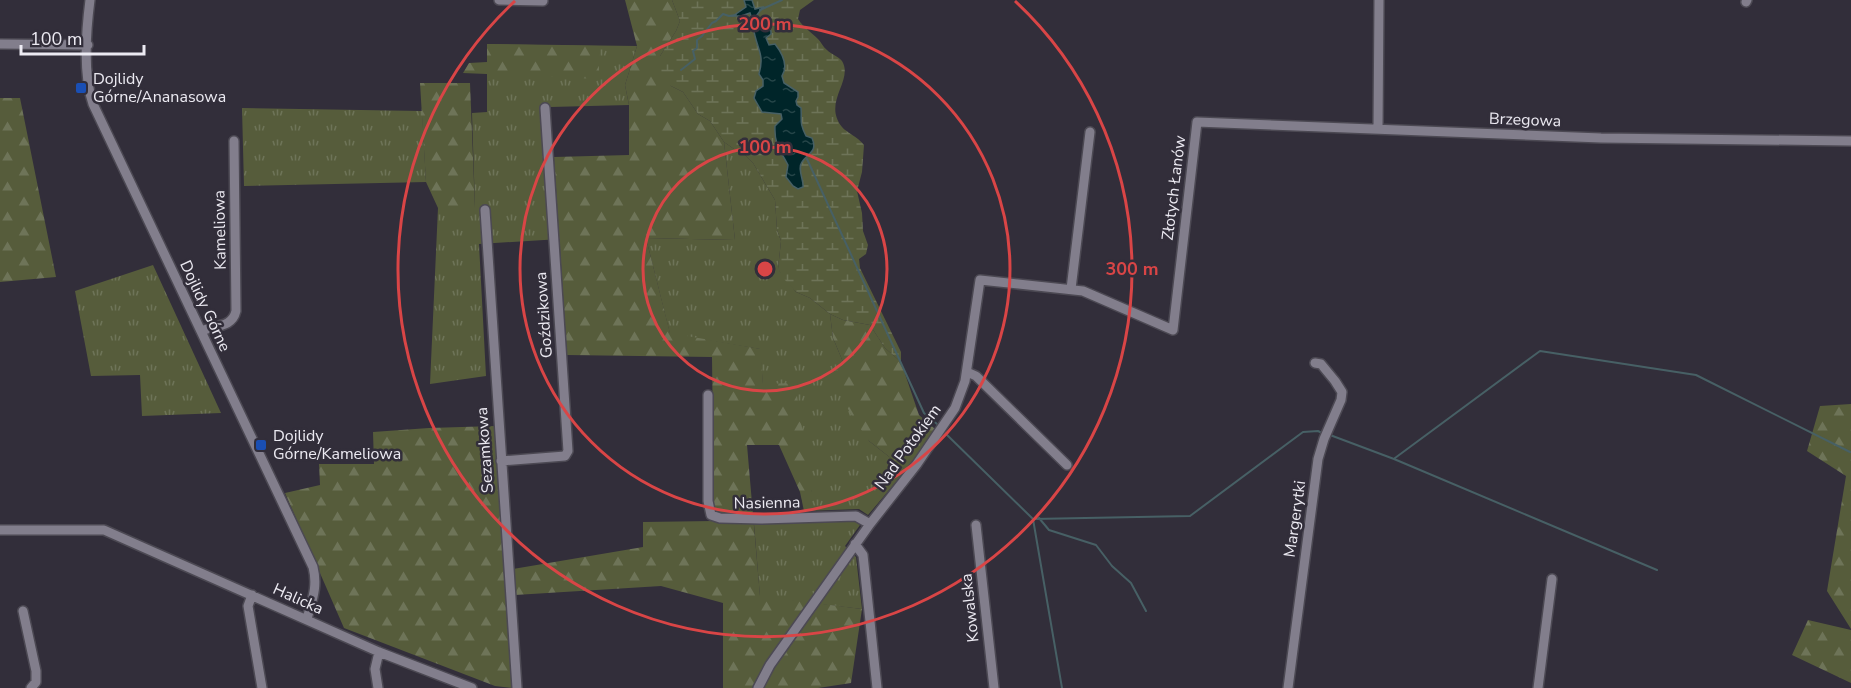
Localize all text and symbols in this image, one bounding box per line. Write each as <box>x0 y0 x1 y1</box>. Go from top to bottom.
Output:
text: 200 m <box>738 12 792 36</box>
scale bar <box>21 18 144 56</box>
text: 100 m <box>30 27 82 51</box>
place label: Dojlidy Górne/Ananasowa <box>93 68 226 108</box>
marker: Dojlidy Górne/Ananasowa <box>74 81 88 95</box>
street label: Brzegowa <box>1489 108 1561 132</box>
street label: Złotych Łanów <box>1157 134 1191 242</box>
text: 100 m <box>738 135 792 159</box>
street label: Kameliowa <box>208 190 232 270</box>
street label: Dojlidy Górne <box>174 257 236 355</box>
text: 300 m <box>1105 257 1159 281</box>
centre of rings <box>755 259 775 279</box>
street label: Goździkowa <box>530 271 558 359</box>
street label: Nad Potokiem <box>870 400 946 494</box>
street label: Sezamkowa <box>471 406 499 494</box>
place label: Dojlidy Górne/Kameliowa <box>273 425 401 465</box>
marker: Dojlidy Górne/Kameliowa <box>254 438 268 452</box>
street label: Margerytki <box>1279 479 1311 559</box>
street label: Nasienna <box>733 491 801 515</box>
street label: Kowalska <box>955 572 985 644</box>
street label: Halicka <box>269 578 327 620</box>

